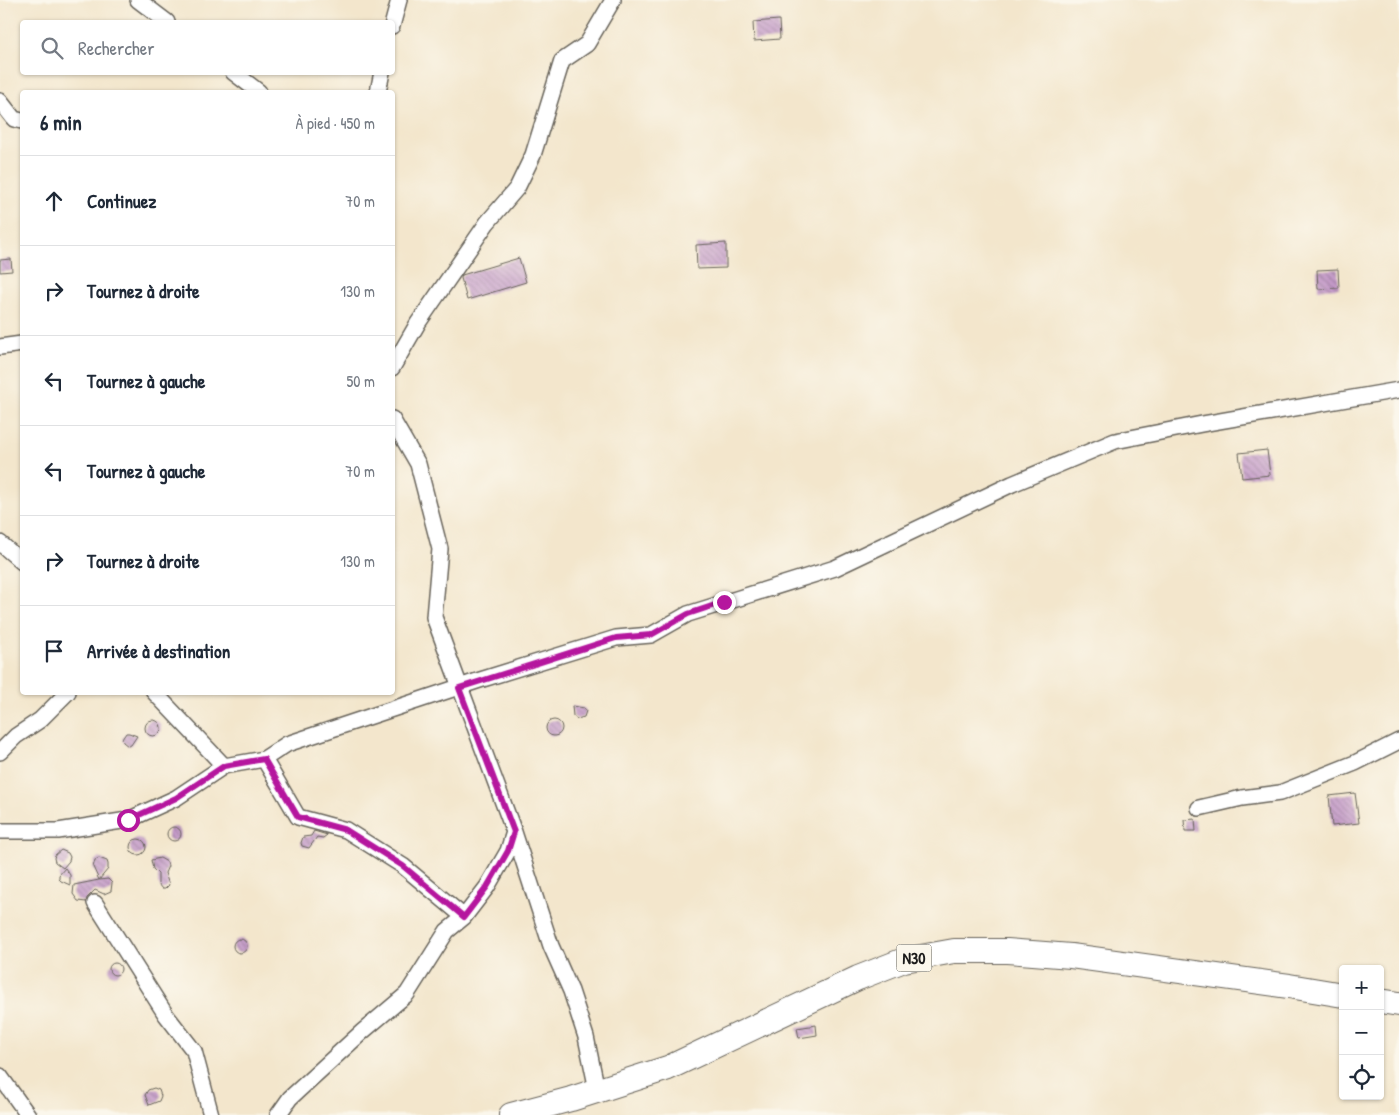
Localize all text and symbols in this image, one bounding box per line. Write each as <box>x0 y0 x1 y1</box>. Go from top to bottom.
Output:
search box <box>20 20 395 75</box>
icon: search <box>38 34 66 62</box>
text: Rechercher <box>78 35 155 61</box>
text: 6 min <box>40 108 82 137</box>
text: À pied · 450 m <box>295 112 375 134</box>
icon: ahead <box>40 187 68 215</box>
text: Continuez <box>87 188 156 214</box>
text: 70 m <box>345 190 375 212</box>
icon: right <box>40 277 68 305</box>
text: Tournez à droite <box>87 278 200 304</box>
text: 130 m <box>340 280 375 302</box>
icon: left <box>40 367 68 395</box>
text: Tournez à gauche <box>87 368 205 394</box>
text: 50 m <box>347 370 375 392</box>
icon: left <box>40 457 68 485</box>
text: Tournez à gauche <box>87 458 205 484</box>
text: 70 m <box>345 460 375 482</box>
icon: right <box>40 547 68 575</box>
text: Tournez à droite <box>87 548 200 574</box>
text: 130 m <box>340 550 375 572</box>
route end <box>713 591 736 614</box>
icon: arrive <box>40 637 68 665</box>
text: Arrivée à destination <box>87 638 230 664</box>
route start <box>117 809 140 832</box>
road number: N30 <box>896 944 932 971</box>
map controls <box>1339 965 1384 1100</box>
button: + <box>1339 965 1384 1010</box>
button: − <box>1339 1010 1384 1055</box>
button: locate <box>1339 1055 1384 1100</box>

